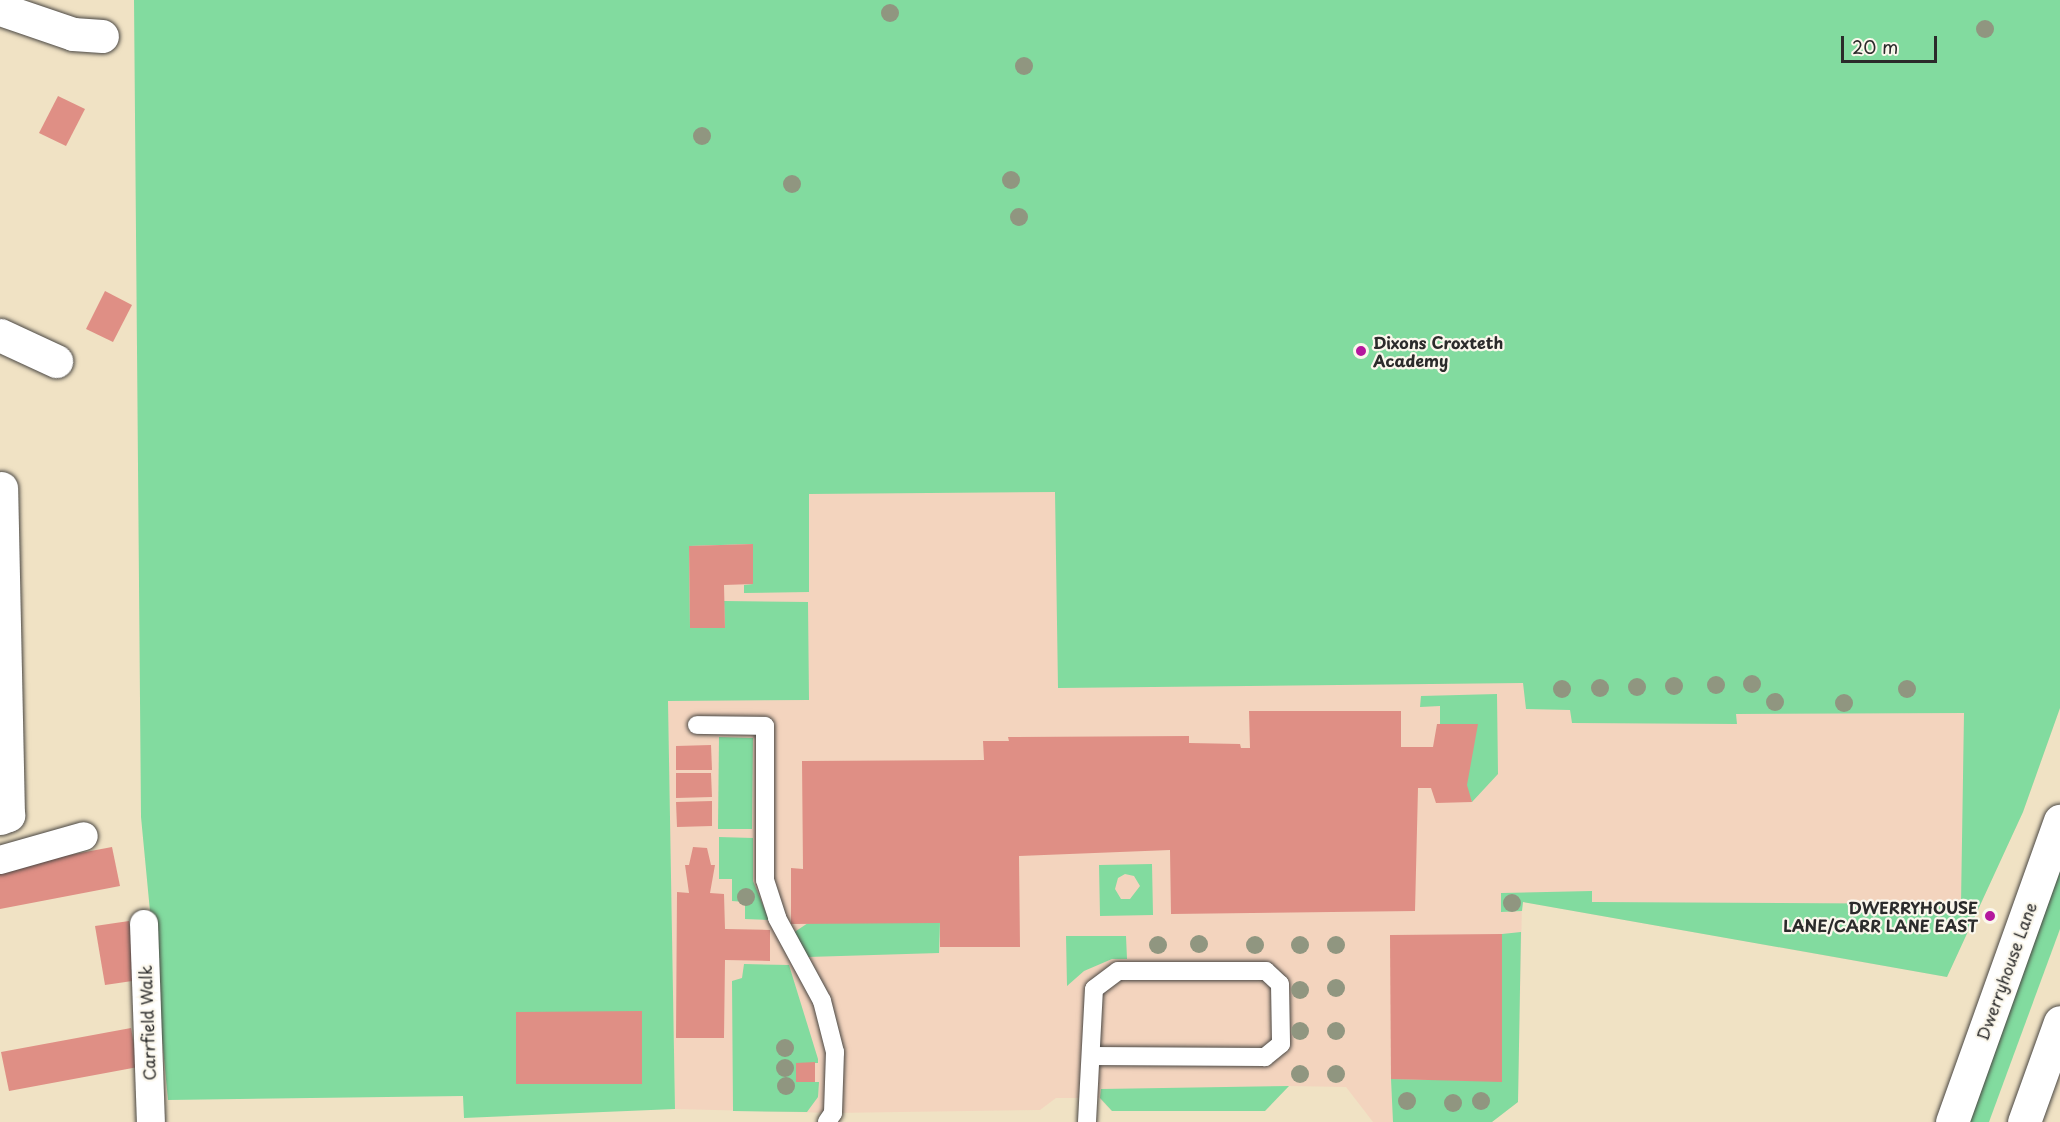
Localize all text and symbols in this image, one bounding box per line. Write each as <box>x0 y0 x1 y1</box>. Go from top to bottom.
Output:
scale bar <box>1844 24 1940 62</box>
text: 20 m <box>1852 33 1898 60</box>
place label: Dixons Croxteth Academy <box>1373 332 1504 370</box>
marker: Dixons Croxteth Academy <box>1354 344 1368 358</box>
place label: DWERRYHOUSE LANE/CARR LANE EAST <box>1782 897 1978 935</box>
street label: Dwerryhouse Lane <box>1972 899 2040 1043</box>
marker: DWERRYHOUSE LANE/CARR LANE EAST <box>1983 909 1997 923</box>
street label: Carrfield Walk <box>135 965 159 1081</box>

